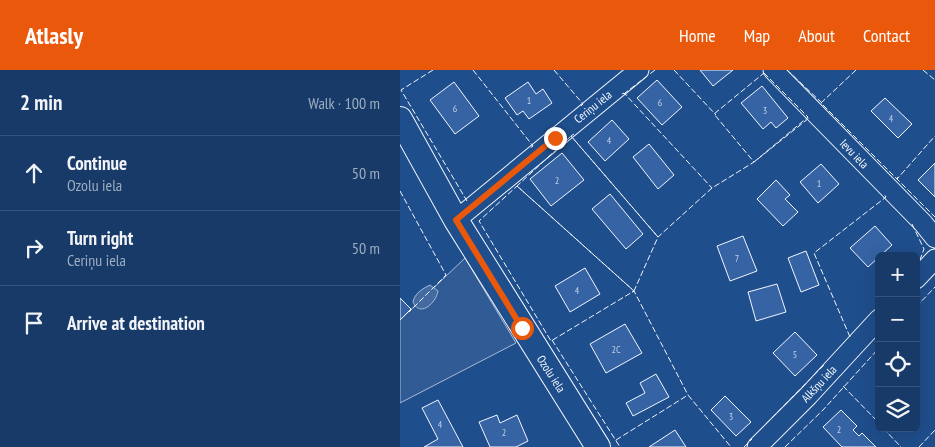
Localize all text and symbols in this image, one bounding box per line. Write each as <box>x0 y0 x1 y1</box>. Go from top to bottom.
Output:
text: Atlasly <box>25 20 83 51</box>
text: Home <box>679 24 716 47</box>
text: Map <box>744 24 770 47</box>
text: About <box>798 24 835 47</box>
text: Contact <box>863 24 910 47</box>
street label: Ceriņu iela <box>571 87 615 126</box>
text: 2 min <box>20 89 62 116</box>
text: Walk · 100 m <box>308 93 380 113</box>
house number: 1 <box>527 94 531 107</box>
house number: 6 <box>658 96 663 109</box>
house number: 6 <box>453 102 458 115</box>
house number: 3 <box>763 104 767 117</box>
house number: 4 <box>889 112 894 125</box>
route end <box>544 127 567 150</box>
house number: 4 <box>607 134 612 147</box>
street label: Ievu iela <box>837 136 872 172</box>
text: Continue <box>67 151 127 175</box>
icon: ahead <box>20 159 48 187</box>
text: 50 m <box>352 163 380 183</box>
house number: 2 <box>555 174 559 187</box>
text: Ozolu iela <box>67 175 122 195</box>
house number: 1 <box>817 177 821 190</box>
text: Turn right <box>67 226 133 250</box>
icon: right <box>20 234 48 262</box>
text: 50 m <box>352 238 380 258</box>
text: Ceriņu iela <box>67 250 126 270</box>
house number: 7 <box>735 252 739 265</box>
map controls <box>875 252 920 432</box>
button: + <box>875 252 920 297</box>
house number: 4 <box>575 284 580 297</box>
button: − <box>875 297 920 342</box>
icon: arrive <box>20 309 48 337</box>
text: Arrive at destination <box>67 311 205 335</box>
route start <box>511 317 534 340</box>
button: locate <box>875 342 920 387</box>
house number: 2C <box>611 343 621 356</box>
house number: 5 <box>793 348 797 361</box>
street label: Ozolu iela <box>534 352 569 395</box>
street label: Alkšņu iela <box>798 362 840 405</box>
button: layers <box>875 387 920 432</box>
house number: 3 <box>729 410 733 423</box>
house number: 4 <box>438 418 443 431</box>
house number: 2 <box>837 423 841 436</box>
house number: 2 <box>502 426 506 439</box>

